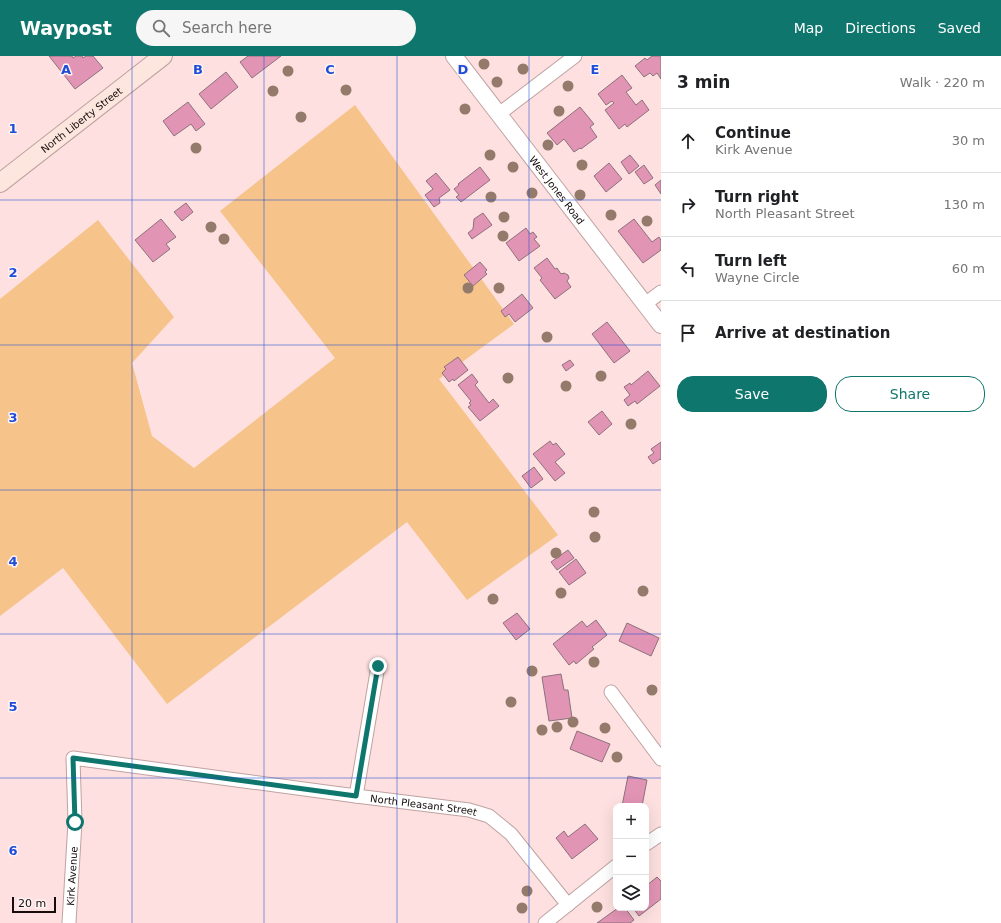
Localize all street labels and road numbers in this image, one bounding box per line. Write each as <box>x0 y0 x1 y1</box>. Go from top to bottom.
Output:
street label: North Liberty Street <box>39 85 124 155</box>
street label: West Jones Road <box>527 154 587 226</box>
street label: North Pleasant Street <box>370 792 478 818</box>
street label: Kirk Avenue <box>65 846 79 906</box>

